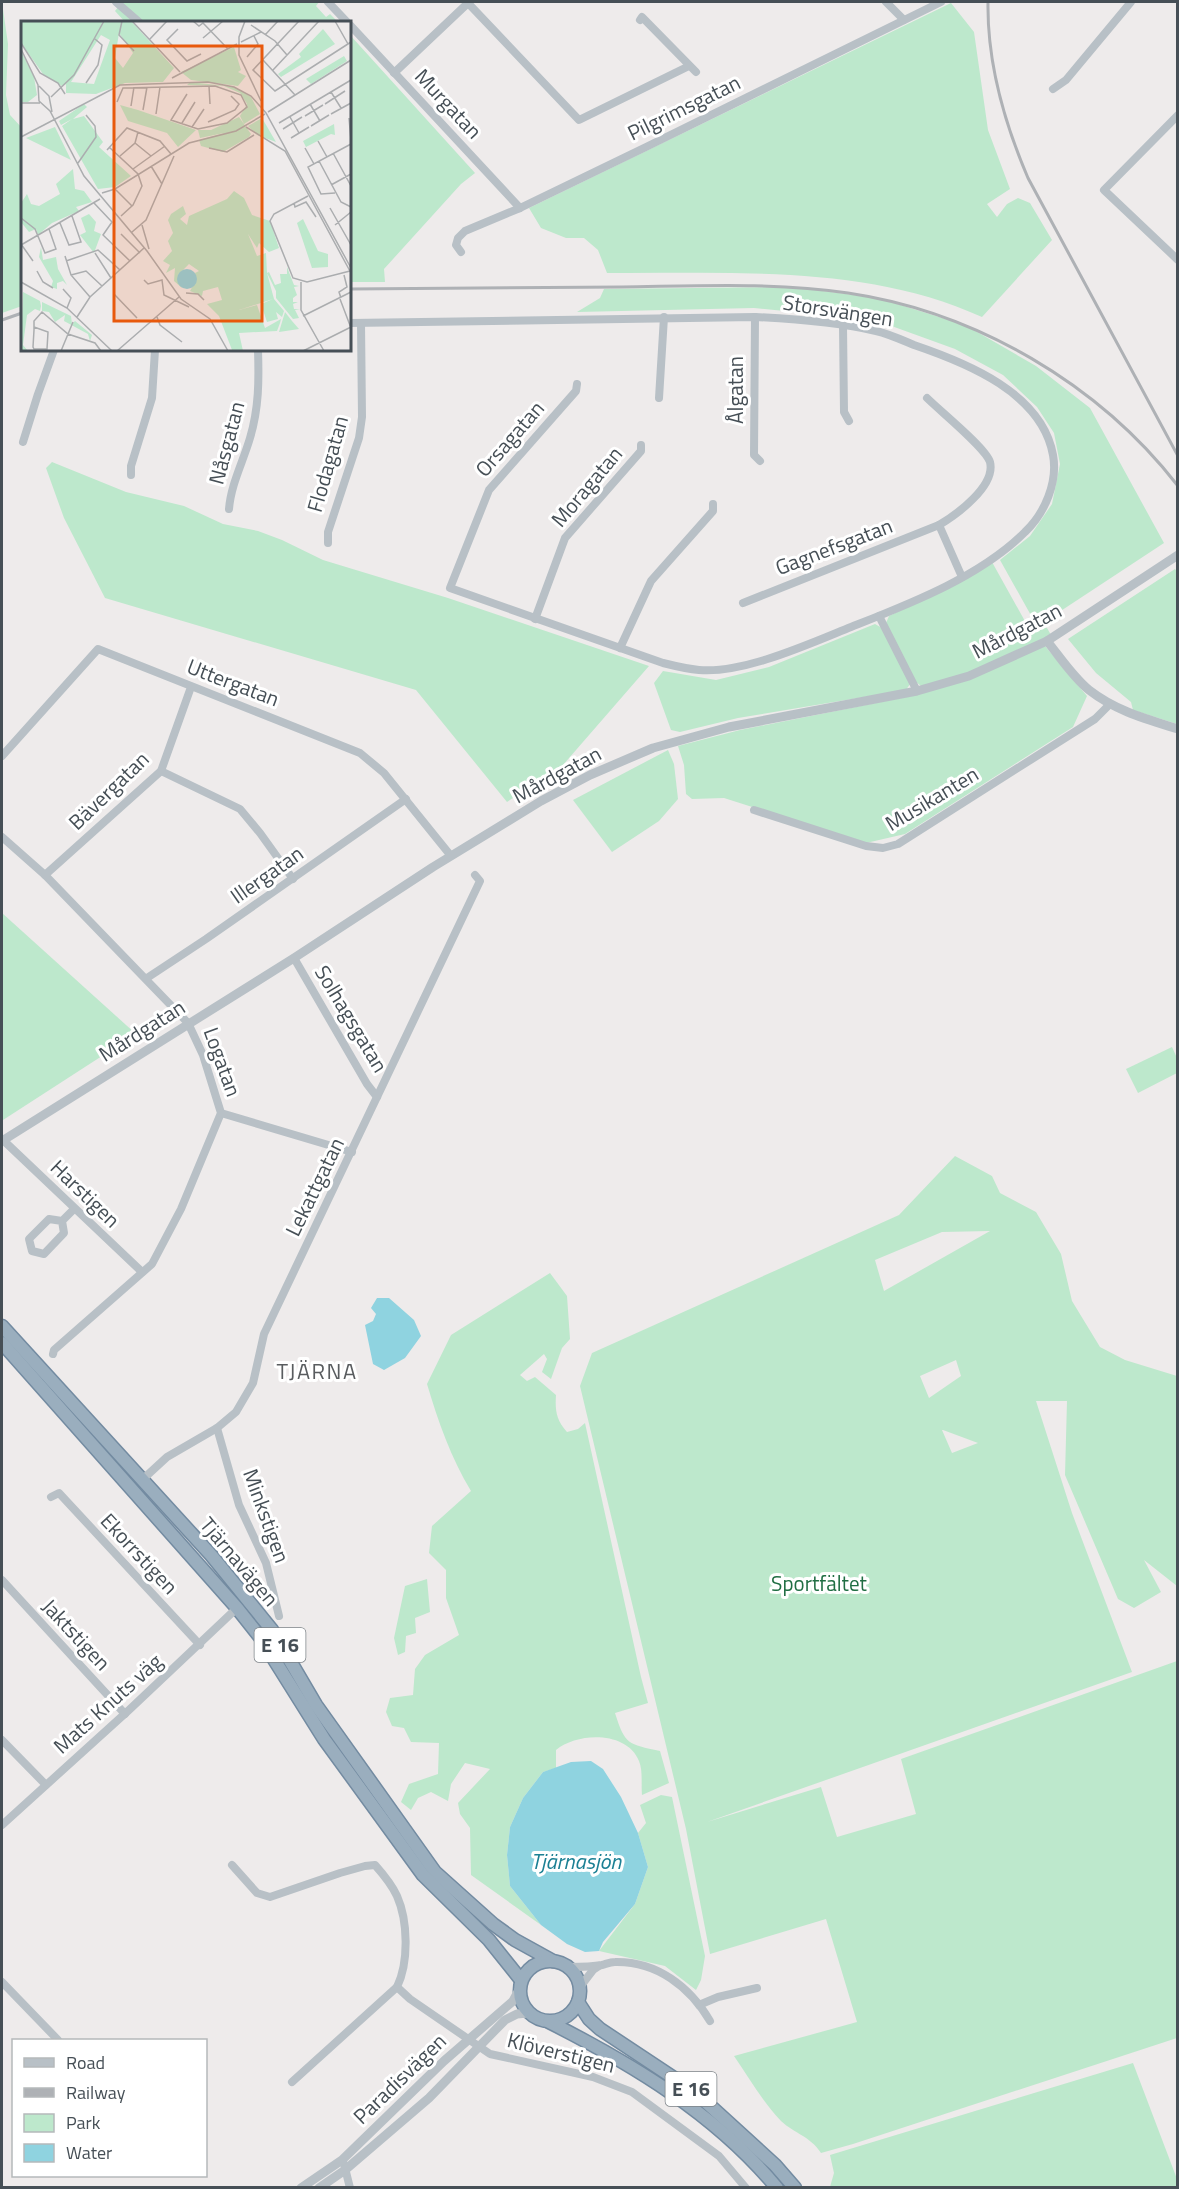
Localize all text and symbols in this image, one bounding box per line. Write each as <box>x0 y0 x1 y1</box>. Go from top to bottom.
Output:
inset map <box>21 21 351 351</box>
street label: Murgatan <box>408 61 490 146</box>
street label: Pilgrimsgatan <box>622 66 746 148</box>
street label: Storsvängen <box>781 286 895 334</box>
street label: Ålgatan <box>719 356 751 424</box>
street label: Orsagatan <box>467 393 551 484</box>
street label: Nåsgatan <box>200 398 252 488</box>
street label: Flodagatan <box>298 412 356 516</box>
street label: Moragatan <box>543 439 630 534</box>
street label: Gagnefsgatan <box>770 509 897 583</box>
street label: Mårdgatan <box>966 594 1067 666</box>
street label: Uttergatan <box>183 650 284 714</box>
street label: Mårdgatan <box>506 737 607 811</box>
street label: Bävergatan <box>61 744 156 837</box>
street label: Musikanten <box>879 758 984 839</box>
street label: Illergatan <box>223 837 310 911</box>
street label: Solhagsgatan <box>307 959 396 1078</box>
street label: Mårdgatan <box>92 991 191 1069</box>
street label: Logatan <box>196 1023 250 1101</box>
street label: Lekattgatan <box>276 1132 352 1241</box>
street label: Harstigen <box>44 1152 128 1235</box>
district label: TJÄRNA <box>276 1354 358 1388</box>
street label: Minkstigen <box>235 1464 299 1567</box>
street label: Ekorrstigen <box>93 1505 186 1601</box>
street label: Tjärnavägen <box>193 1510 287 1613</box>
park label: Sportfältet <box>771 1567 868 1599</box>
street label: Jaktstigen <box>35 1591 119 1678</box>
road number: E 16 <box>254 1628 306 1662</box>
street label: Mats Knuts väg <box>46 1645 169 1761</box>
water label: Tjärnasjön <box>531 1844 622 1878</box>
street label: Klöverstigen <box>504 2023 618 2081</box>
street label: Paradisvägen <box>345 2025 453 2131</box>
legend <box>12 2039 207 2177</box>
text: Road <box>66 2049 105 2076</box>
road number: E 16 <box>666 2072 716 2106</box>
text: Railway <box>66 2079 126 2106</box>
text: Park <box>66 2109 101 2136</box>
text: Water <box>66 2139 112 2166</box>

